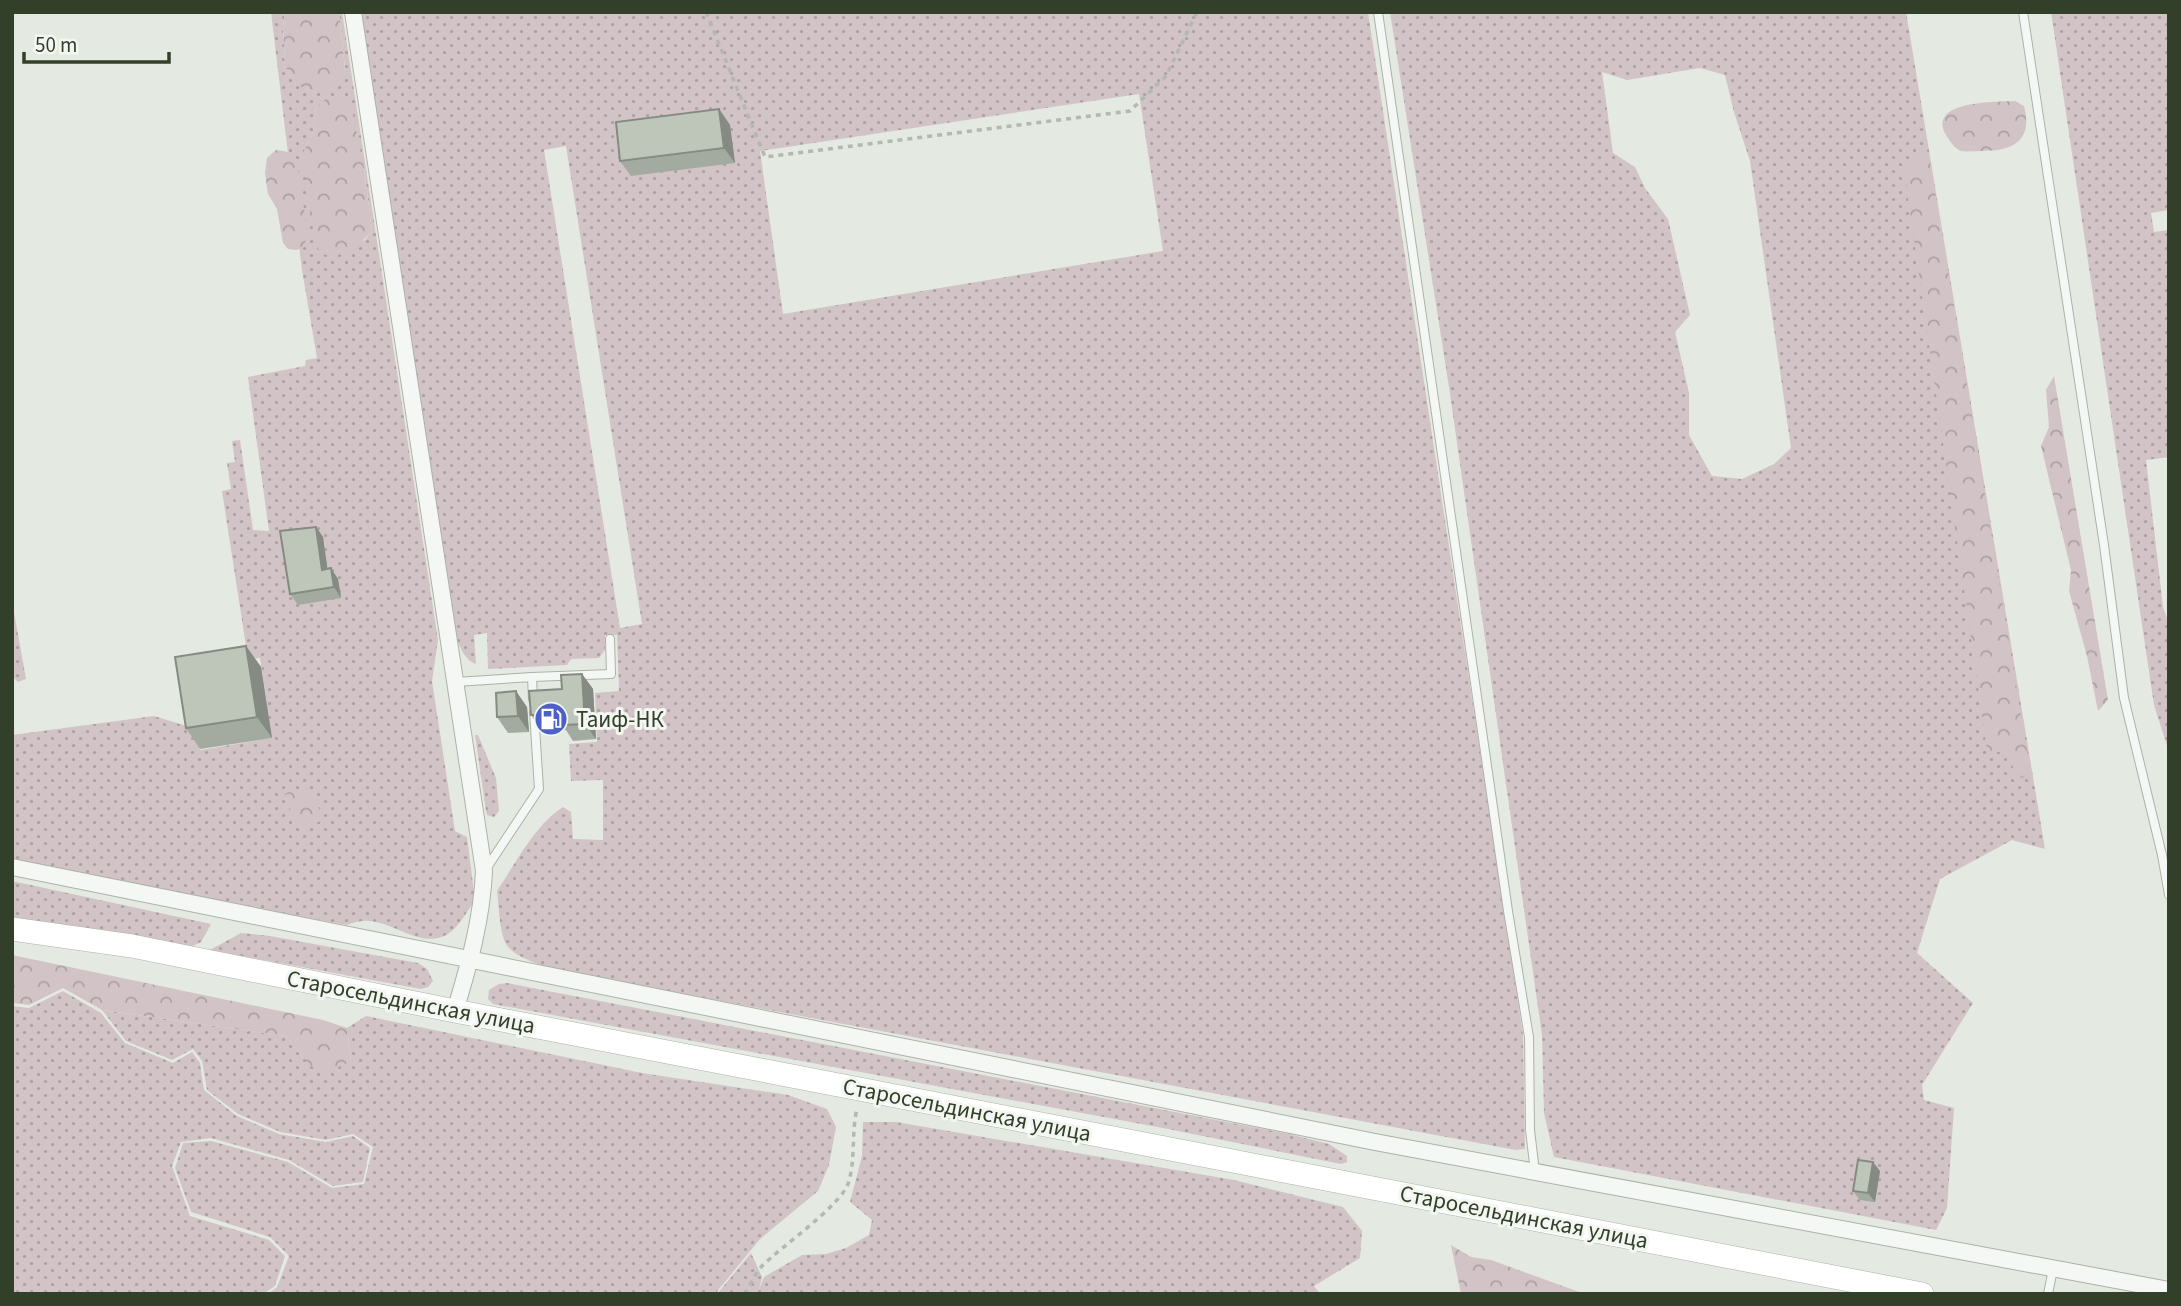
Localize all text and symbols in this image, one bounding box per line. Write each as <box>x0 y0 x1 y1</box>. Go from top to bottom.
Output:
scale bar <box>24 21 170 65</box>
text: 50 m <box>35 30 77 60</box>
fuel station icon: Таиф-НК <box>532 700 570 738</box>
place label: Таиф-НК <box>576 703 664 736</box>
street label: Старосельдинская улица <box>284 962 538 1042</box>
street label: Старосельдинская улица <box>840 1070 1094 1150</box>
street label: Старосельдинская улица <box>1397 1177 1651 1257</box>

